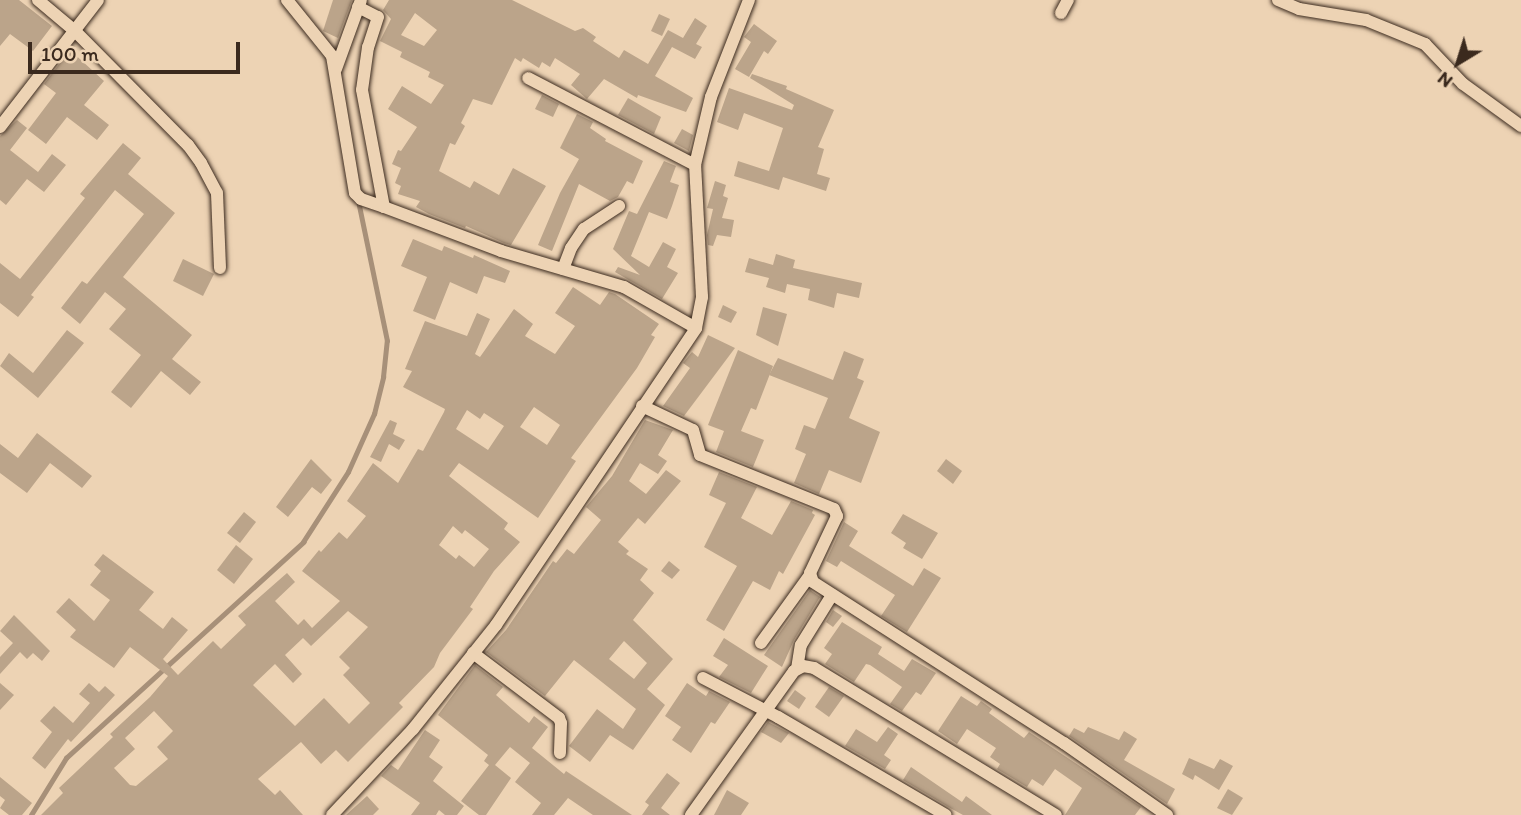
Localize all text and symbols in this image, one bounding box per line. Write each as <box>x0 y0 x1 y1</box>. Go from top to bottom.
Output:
scale bar <box>32 28 243 72</box>
north arrow <box>1423 28 1493 98</box>
text: 100 m <box>41 41 99 66</box>
text: N <box>1433 67 1457 93</box>

